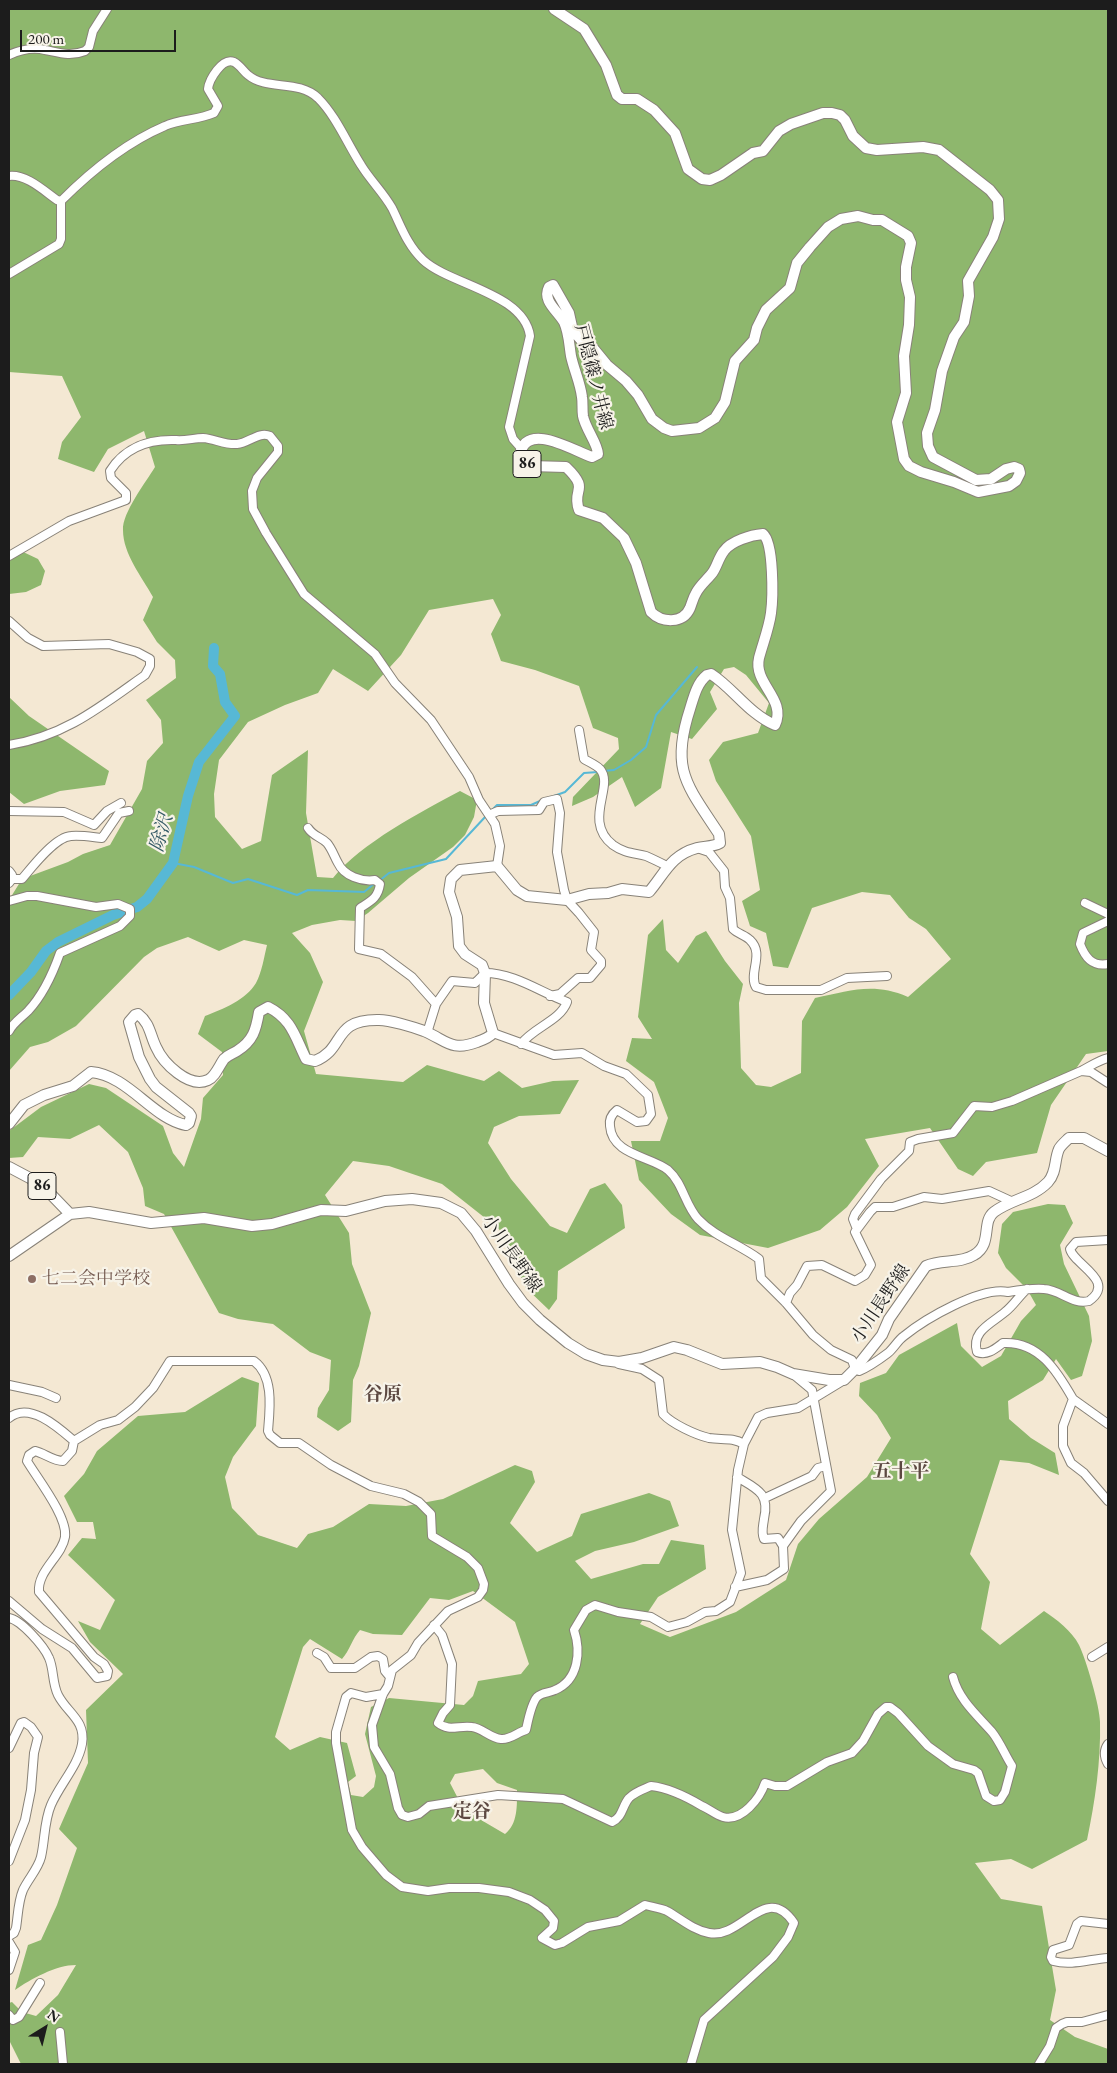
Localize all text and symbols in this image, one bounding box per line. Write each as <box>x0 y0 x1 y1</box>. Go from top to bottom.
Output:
scale bar <box>22 20 179 52</box>
text: 200 m <box>28 29 64 48</box>
street label: 戸隠篠ノ井線 <box>569 322 617 432</box>
road number: 86 <box>513 450 541 478</box>
water label: 除沢 <box>146 812 178 854</box>
road number: 86 <box>28 1172 56 1200</box>
street label: 小川長野線 <box>476 1211 546 1297</box>
street label: 小川長野線 <box>847 1261 915 1347</box>
place label: 七二会中学校 <box>42 1268 150 1290</box>
marker: 七二会中学校 <box>26 1273 38 1285</box>
district label: 谷原 <box>364 1384 402 1406</box>
district label: 五十平 <box>873 1461 929 1483</box>
district label: 定谷 <box>453 1801 491 1823</box>
north arrow <box>20 2003 70 2053</box>
text: N <box>44 2005 64 2026</box>

